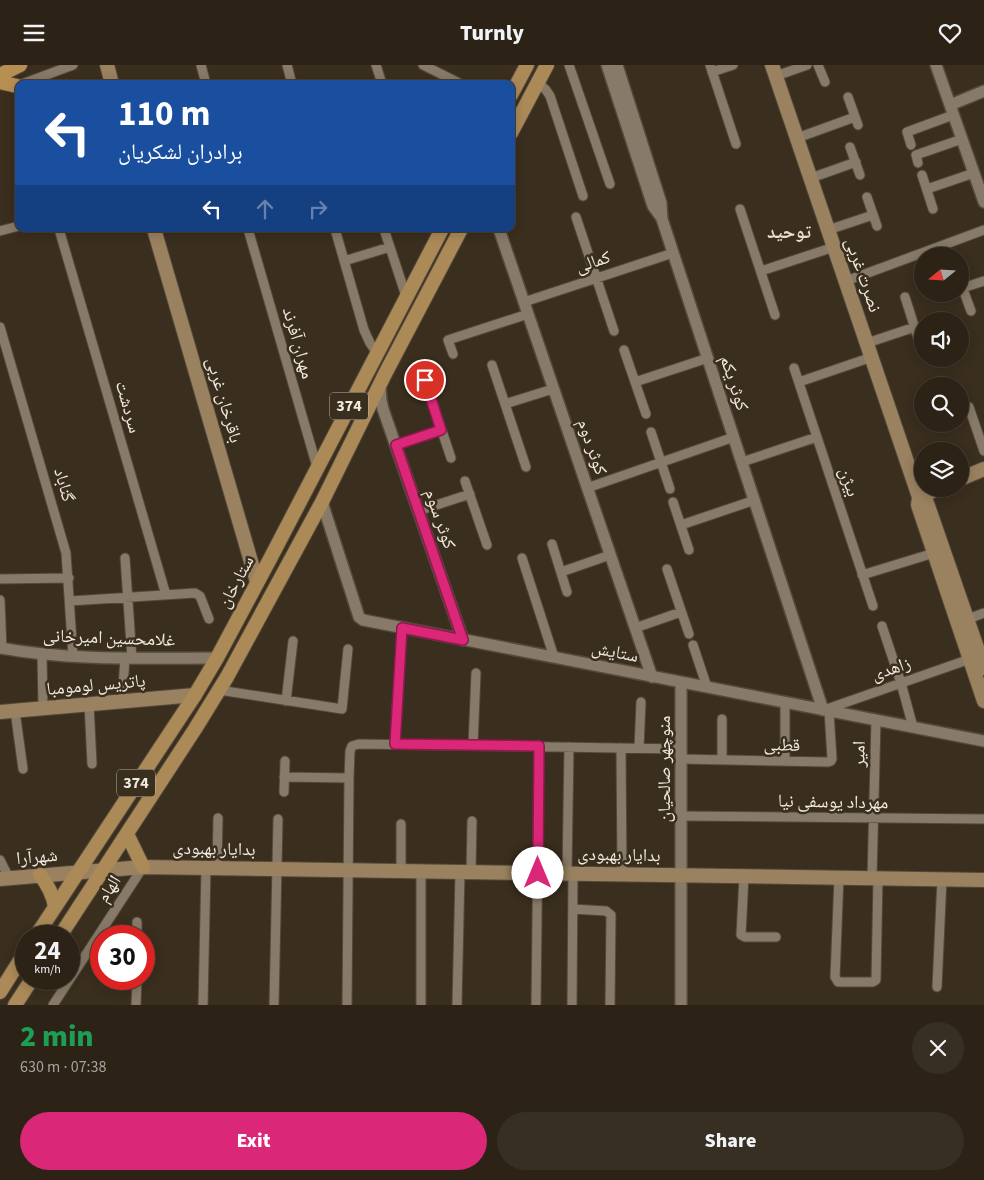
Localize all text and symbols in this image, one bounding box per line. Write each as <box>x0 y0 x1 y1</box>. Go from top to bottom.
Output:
text: Turnly <box>460 17 524 49</box>
icon: menu <box>20 19 48 47</box>
icon: heart <box>936 19 964 47</box>
text: 110 m <box>118 89 210 139</box>
icon: left <box>35 100 100 165</box>
text: برادران لشکریان <box>118 136 243 168</box>
icon: left <box>198 195 226 223</box>
icon: ahead <box>251 195 279 223</box>
icon: right <box>304 195 332 223</box>
district label: توحید <box>767 219 812 246</box>
street label: نصرت غربی <box>839 234 887 316</box>
street label: کمالی <box>572 244 614 279</box>
north arrow <box>914 247 969 303</box>
map controls <box>914 247 969 497</box>
street label: مهران آفرند <box>276 304 320 382</box>
button: sound <box>914 312 969 367</box>
street label: کوثر یکم <box>713 352 755 414</box>
street label: باقرخان غربی <box>200 354 248 446</box>
pin <box>404 359 446 401</box>
icon: arrive <box>411 366 439 394</box>
button: search <box>914 377 969 432</box>
street label: سردشت <box>109 378 147 436</box>
road number: 374 <box>330 393 368 419</box>
street label: کوثر دوم <box>571 416 613 479</box>
button: layers <box>914 442 969 497</box>
street label: بیژن <box>833 464 865 500</box>
street label: گناباد <box>47 465 81 505</box>
street label: کوثر سوم <box>418 486 462 553</box>
street label: ستارخان <box>212 551 260 613</box>
street label: غلامحسین امیرخانی <box>42 623 176 653</box>
street label: ستایش <box>589 635 641 669</box>
street label: زاهدی <box>868 651 914 687</box>
street label: پاتریس لومومبا <box>46 668 146 702</box>
street label: منوچهر صالحیان <box>652 715 677 823</box>
street label: قطبی <box>763 732 801 758</box>
street label: امیر <box>846 741 872 768</box>
road number: 374 <box>117 769 155 796</box>
street label: مهرداد یوسفی نیا <box>778 789 888 815</box>
street label: بدایار بهبودی <box>172 836 256 862</box>
street label: بدایار بهبودی <box>577 842 661 868</box>
street label: شهرآرا <box>15 843 59 871</box>
position arrow <box>511 846 563 898</box>
street label: الهام <box>91 870 127 908</box>
speed limit sign: 30 <box>90 925 155 990</box>
text: 24 <box>34 933 61 969</box>
text: km/h <box>34 961 61 978</box>
text: 2 min <box>20 1015 94 1058</box>
button: close <box>912 1022 964 1074</box>
text: 630 m · 07:38 <box>20 1056 107 1078</box>
button: Exit <box>20 1112 487 1170</box>
button: Share <box>497 1112 964 1170</box>

